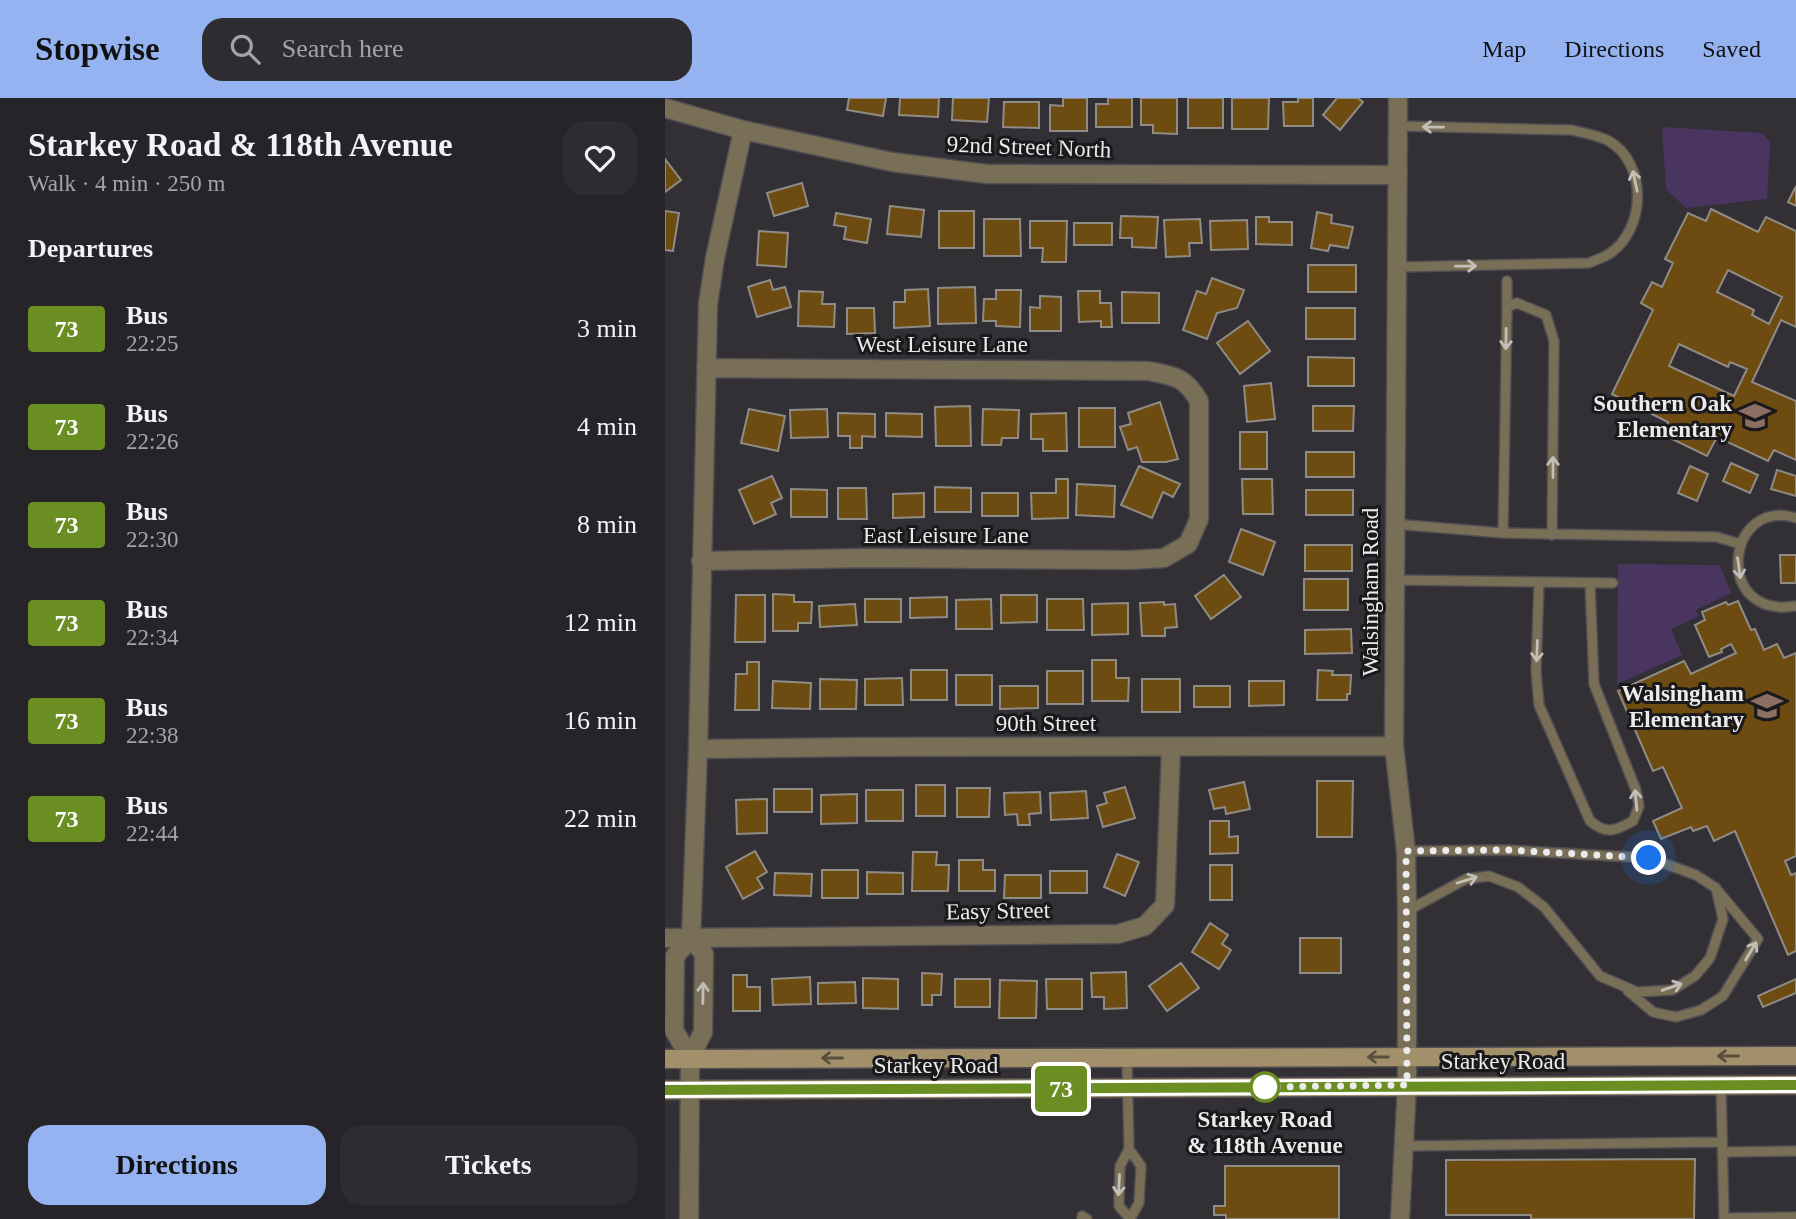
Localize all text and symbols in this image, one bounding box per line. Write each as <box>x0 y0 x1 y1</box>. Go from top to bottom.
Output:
search box <box>202 18 692 81</box>
icon: search <box>226 30 264 68</box>
text: Stopwise <box>35 31 160 67</box>
text: Search here <box>282 34 404 63</box>
text: Map <box>1482 36 1526 62</box>
text: Directions <box>1564 36 1664 62</box>
text: Saved <box>1702 36 1761 62</box>
one-way arrow <box>1422 120 1445 133</box>
button: heart <box>563 121 637 195</box>
text: Starkey Road & 118th Avenue <box>28 127 453 163</box>
street label: 92nd Street North <box>946 132 1112 162</box>
one-way arrow <box>1628 170 1642 193</box>
text: Walk · 4 min · 250 m <box>28 171 225 196</box>
text: Departures <box>28 234 153 263</box>
one-way arrow <box>1454 259 1477 273</box>
text: Bus <box>126 301 168 330</box>
text: 3 min <box>577 314 637 343</box>
text: 73 <box>55 316 79 342</box>
one-way arrow <box>1500 327 1513 350</box>
text: 22:25 <box>126 331 178 356</box>
street label: West Leisure Lane <box>856 332 1028 357</box>
place label: Southern Oak Elementary <box>1593 391 1732 442</box>
text: Bus <box>126 399 168 428</box>
school or university icon: Southern Oak Elementary <box>1738 399 1772 433</box>
text: 4 min <box>577 412 637 441</box>
text: 73 <box>55 414 79 440</box>
text: 22:26 <box>126 429 178 454</box>
one-way arrow <box>1546 456 1560 479</box>
text: Bus <box>126 497 168 526</box>
street label: Walsingham Road <box>1358 507 1383 676</box>
text: 8 min <box>577 510 637 539</box>
text: 73 <box>55 512 79 538</box>
street label: East Leisure Lane <box>863 523 1029 548</box>
text: 22:30 <box>126 527 178 552</box>
one-way arrow <box>1733 556 1746 579</box>
text: Bus <box>126 595 168 624</box>
text: 12 min <box>564 608 637 637</box>
text: 73 <box>55 610 79 636</box>
text: 22:34 <box>126 625 178 650</box>
one-way arrow <box>1530 639 1544 662</box>
place label: Walsingham Elementary <box>1621 681 1744 732</box>
school or university icon: Walsingham Elementary <box>1750 689 1784 723</box>
text: Bus <box>126 693 168 722</box>
text: 16 min <box>564 706 637 735</box>
text: 73 <box>55 708 79 734</box>
street label: 90th Street <box>996 711 1097 736</box>
text: 22:38 <box>126 723 178 748</box>
one-way arrow <box>1629 789 1642 811</box>
text: Bus <box>126 791 168 820</box>
text: 22 min <box>564 804 637 833</box>
text: 73 <box>55 806 79 832</box>
text: 22:44 <box>126 821 178 846</box>
your location <box>1631 840 1666 875</box>
one-way arrow <box>1456 873 1478 886</box>
street label: Easy Street <box>946 898 1051 924</box>
one-way arrow <box>1744 941 1758 961</box>
one-way arrow <box>1661 980 1682 992</box>
one-way arrow <box>697 982 710 1005</box>
street label: Starkey Road <box>1441 1049 1566 1074</box>
one-way arrow <box>1717 1049 1740 1063</box>
one-way arrow <box>1367 1050 1390 1064</box>
one-way arrow <box>821 1051 844 1065</box>
street label: Starkey Road <box>874 1053 999 1078</box>
line badge: 73 <box>1029 1066 1093 1112</box>
marker: Starkey Road & 118th Avenue <box>1250 1072 1280 1102</box>
text: 73 <box>1049 1076 1073 1102</box>
place label: Starkey Road & 118th Avenue <box>1187 1107 1343 1158</box>
button: Directions <box>28 1125 326 1205</box>
button: Tickets <box>340 1125 637 1205</box>
one-way arrow <box>1113 1173 1126 1196</box>

